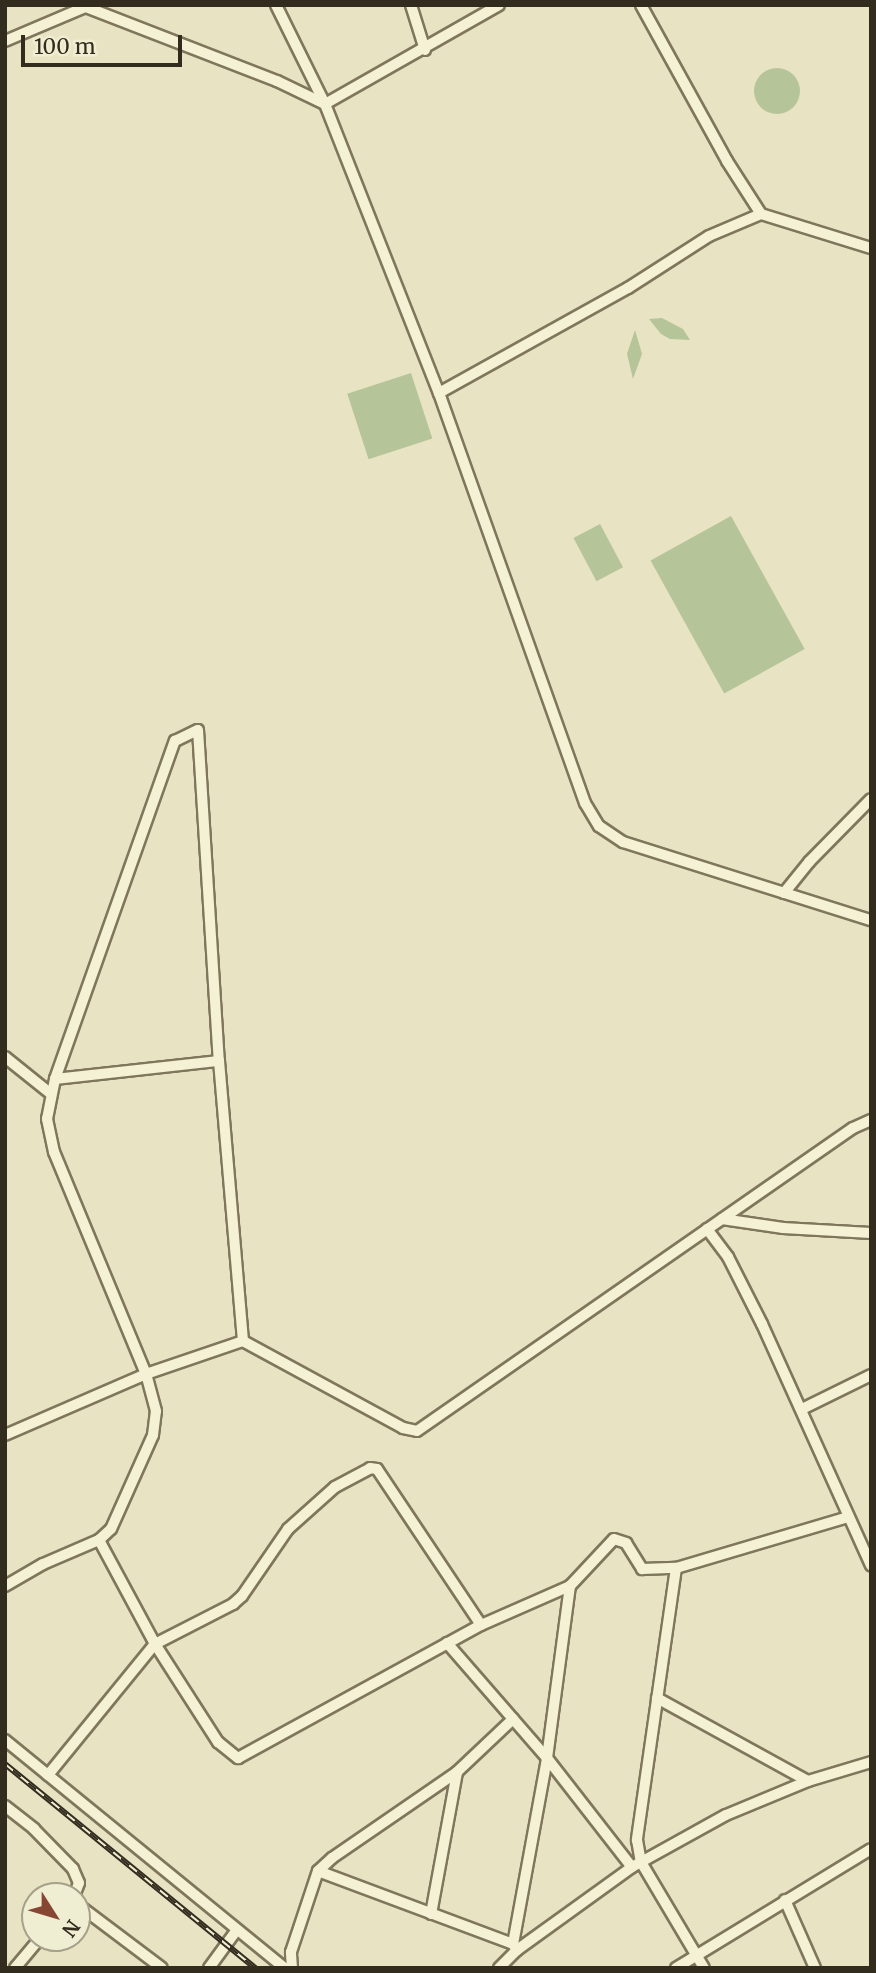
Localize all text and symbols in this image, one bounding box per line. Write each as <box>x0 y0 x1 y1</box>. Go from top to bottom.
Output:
scale bar <box>24 21 186 65</box>
text: 100 m <box>34 33 96 60</box>
north arrow <box>21 1882 91 1952</box>
text: N <box>57 1915 85 1942</box>

